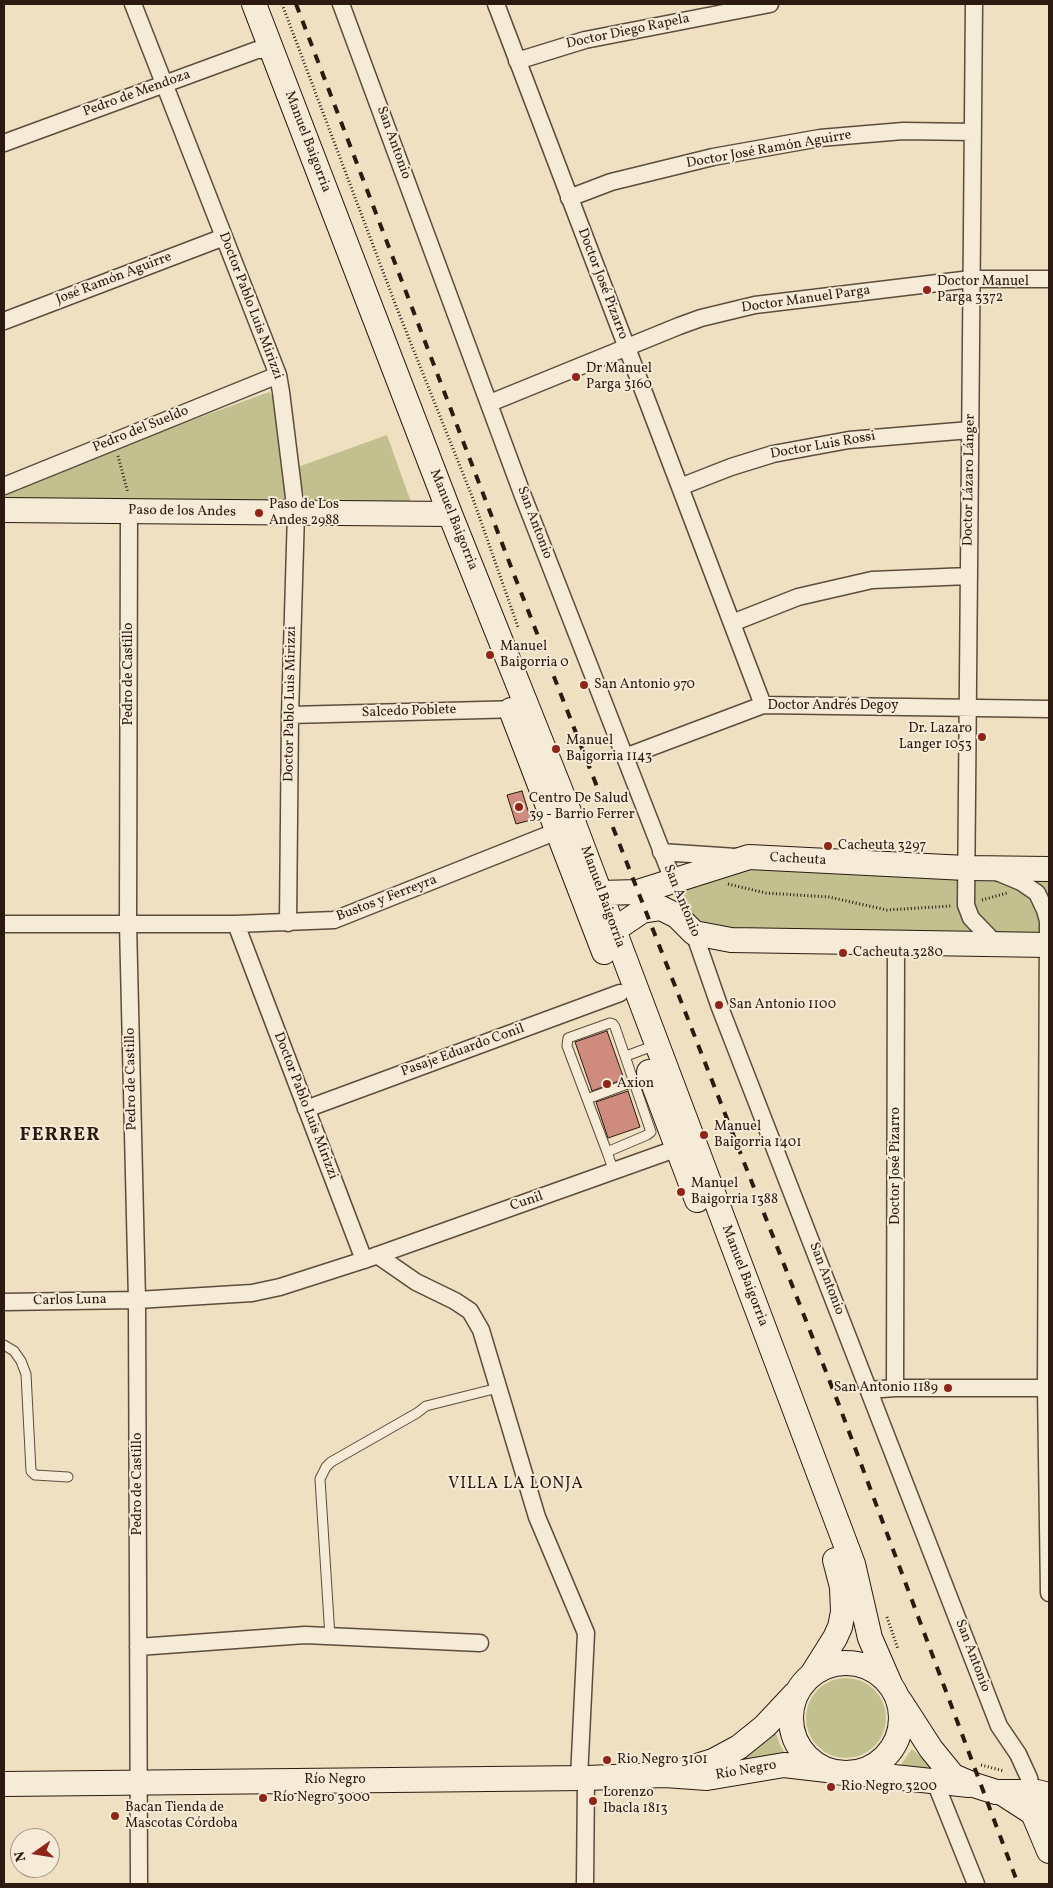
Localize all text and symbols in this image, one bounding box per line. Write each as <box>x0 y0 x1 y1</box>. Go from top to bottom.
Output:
street label: Doctor Diego Rapela <box>565 11 691 53</box>
street label: Pedro de Mendoza <box>81 67 193 121</box>
street label: Manuel Baigorria <box>280 89 334 195</box>
street label: San Antonio <box>372 104 414 182</box>
street label: Doctor José Ramón Aguirre <box>685 127 853 173</box>
street label: Doctor José Pizarro <box>573 226 631 342</box>
street label: Doctor Pablo Luis Mirizzi <box>214 230 286 382</box>
street label: José Ramón Aguirre <box>54 249 174 309</box>
place label: Doctor Manuel Parga 3372 <box>937 274 1029 306</box>
street label: Doctor Manuel Parga <box>741 283 871 317</box>
marker: Doctor Manuel Parga 3372 <box>921 284 933 296</box>
place label: Dr Manuel Parga 3160 <box>586 361 652 394</box>
marker: Dr Manuel Parga 3160 <box>570 371 582 383</box>
street label: Pedro del Sueldo <box>91 403 191 457</box>
street label: Doctor Lázaro Lánger <box>960 414 980 546</box>
street label: Doctor Luis Rossi <box>769 428 877 464</box>
street label: Manuel Baigorria <box>425 467 481 573</box>
street label: San Antonio <box>512 484 556 562</box>
place label: Paso de Los Andes 2988 <box>269 497 339 530</box>
street label: Paso de los Andes <box>128 503 236 521</box>
marker: Paso de Los Andes 2988 <box>253 507 265 519</box>
street label: Pedro de Castillo <box>121 623 137 725</box>
street label: Doctor Pablo Luis Mirizzi <box>281 626 301 782</box>
place label: Manuel Baigorria 0 <box>500 639 569 672</box>
marker: Manuel Baigorria 0 <box>484 649 496 661</box>
place label: San Antonio 970 <box>594 677 695 693</box>
marker: San Antonio 970 <box>578 679 590 691</box>
street label: Doctor Andrés Degoy <box>767 698 899 714</box>
street label: Salcedo Poblete <box>361 702 457 722</box>
place label: Dr. Lazaro Langer 1053 <box>899 721 972 754</box>
marker: Dr. Lazaro Langer 1053 <box>976 731 988 743</box>
place label: Manuel Baigorria 1143 <box>566 733 652 766</box>
marker: Manuel Baigorria 1143 <box>550 743 562 755</box>
place label: Centro De Salud 39 - Barrio Ferrer <box>529 791 635 824</box>
marker: Centro De Salud 39 - Barrio Ferrer <box>513 801 525 813</box>
place label: Cacheuta 3297 <box>838 838 926 854</box>
marker: Cacheuta 3297 <box>822 840 834 852</box>
street label: Manuel Baigorria <box>576 844 628 950</box>
street label: Cacheuta <box>769 850 827 870</box>
street label: San Antonio <box>659 862 703 940</box>
street label: Bustos y Ferreyra <box>334 872 440 926</box>
place label: Cacheuta 3280 <box>853 945 943 961</box>
marker: Cacheuta 3280 <box>837 947 849 959</box>
place label: San Antonio 1100 <box>729 997 836 1013</box>
marker: San Antonio 1100 <box>713 999 725 1011</box>
street label: Pasaje Eduardo Conil <box>399 1021 527 1081</box>
street label: Pedro de Castillo <box>123 1027 141 1131</box>
street label: Doctor Pablo Luis Mirizzi <box>269 1030 341 1182</box>
place label: Axion <box>617 1076 654 1092</box>
marker: Axion <box>601 1078 613 1090</box>
street label: Doctor José Pizarro <box>888 1107 904 1225</box>
place label: Manuel Baigorria 1401 <box>714 1119 802 1152</box>
district label: FERRER <box>19 1126 101 1148</box>
marker: Manuel Baigorria 1401 <box>698 1129 710 1141</box>
place label: Manuel Baigorria 1388 <box>691 1176 778 1208</box>
marker: Manuel Baigorria 1388 <box>675 1186 687 1198</box>
street label: Cunil <box>508 1189 546 1215</box>
street label: Manuel Baigorria <box>717 1223 771 1329</box>
street label: San Antonio <box>804 1240 848 1318</box>
street label: Carlos Luna <box>33 1292 107 1310</box>
place label: San Antonio 1189 <box>834 1380 938 1396</box>
marker: San Antonio 1189 <box>942 1382 954 1394</box>
street label: Pedro de Castillo <box>130 1433 146 1535</box>
district label: VILLA LA LONJA <box>446 1475 586 1495</box>
street label: San Antonio <box>950 1617 994 1695</box>
place label: Rio Negro 3101 <box>617 1752 708 1768</box>
marker: Rio Negro 3101 <box>601 1754 613 1766</box>
street label: Río Negro <box>714 1757 778 1785</box>
street label: Río Negro <box>304 1772 366 1788</box>
place label: Rio Negro 3200 <box>841 1779 937 1795</box>
marker: Rio Negro 3200 <box>825 1781 837 1793</box>
place label: Lorenzo Ibacla 1813 <box>603 1785 668 1818</box>
place label: Río Negro 3000 <box>273 1790 370 1806</box>
marker: Río Negro 3000 <box>257 1792 269 1804</box>
marker: Lorenzo Ibacla 1813 <box>587 1795 599 1807</box>
place label: Bacan Tienda de Mascotas Córdoba <box>125 1800 238 1832</box>
marker: Bacan Tienda de Mascotas Córdoba <box>109 1810 121 1822</box>
north arrow <box>10 1828 60 1878</box>
text: N <box>10 1849 31 1863</box>

